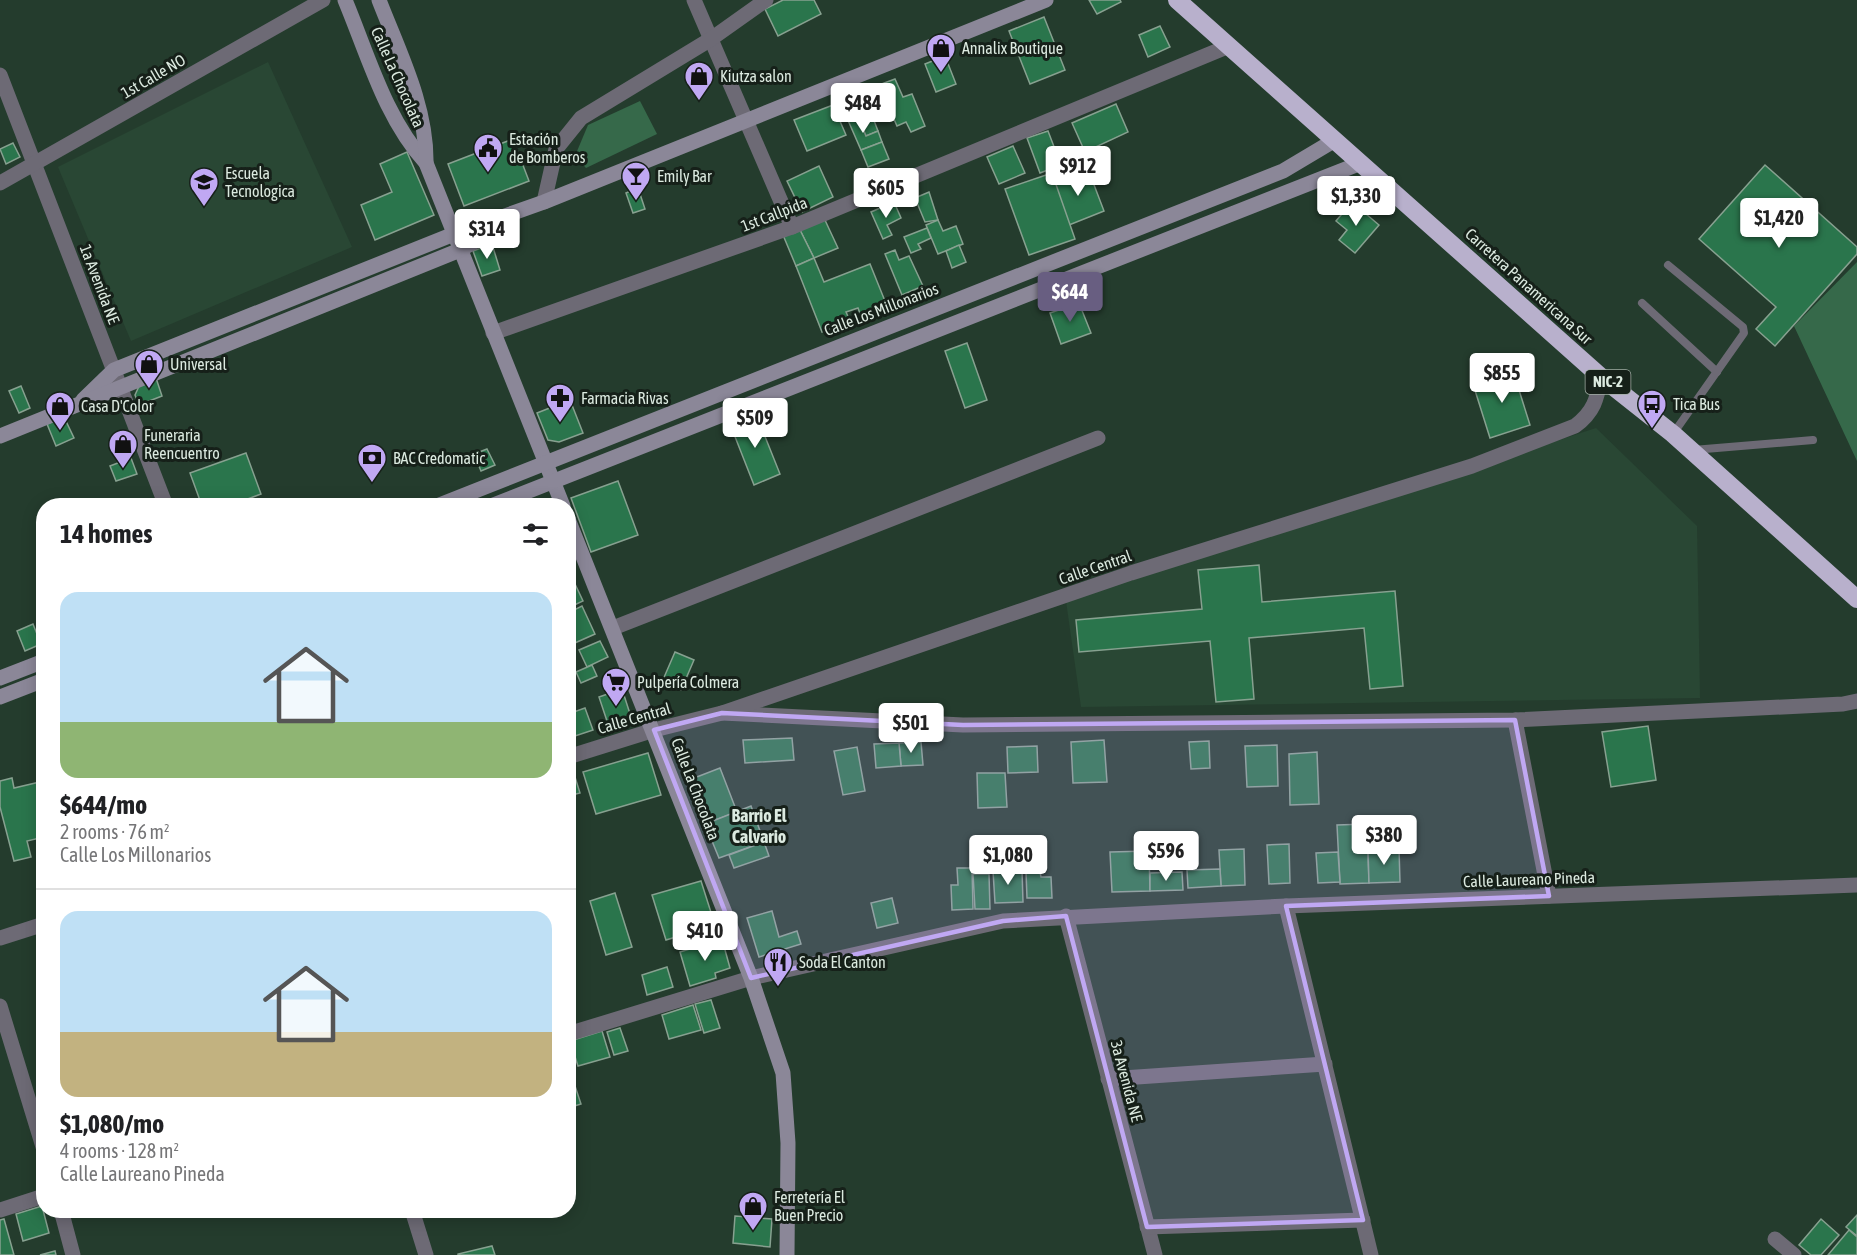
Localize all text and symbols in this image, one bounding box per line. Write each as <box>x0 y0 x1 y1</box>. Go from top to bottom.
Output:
street label: Calle La Chocolata <box>368 24 428 130</box>
shop icon: Annalix Boutique <box>925 32 957 74</box>
place label: Annalix Boutique <box>962 39 1063 58</box>
street label: 1st Calle NO <box>118 50 188 102</box>
shop icon: Kiutza salon <box>683 60 715 102</box>
place label: Kiutza salon <box>720 67 792 85</box>
pin: $484 <box>827 83 899 134</box>
text: $484 <box>845 91 881 114</box>
place label: Estación de Bomberos <box>509 130 586 166</box>
public building icon: Estación de Bomberos <box>472 132 504 174</box>
pin: $912 <box>1042 146 1114 197</box>
text: $912 <box>1060 154 1096 177</box>
bar icon: Emily Bar <box>620 160 652 202</box>
place label: Escuela Tecnologica <box>225 164 295 201</box>
school or university icon: Escuela Tecnologica <box>188 166 220 208</box>
place label: Emily Bar <box>657 167 712 186</box>
pin: $605 <box>850 168 922 219</box>
text: $605 <box>868 176 904 199</box>
pin: $1,330 <box>1307 176 1405 227</box>
text: $1,330 <box>1331 184 1381 207</box>
street label: 1st Callpida <box>738 193 810 236</box>
pin: $1,420 <box>1730 198 1828 249</box>
text: $1,420 <box>1754 206 1804 229</box>
pin: $314 <box>451 209 523 260</box>
text: $314 <box>469 217 505 240</box>
street label: Carretera Panamericana Sur <box>1462 224 1596 348</box>
street label: 1a Avenida NE <box>77 242 123 326</box>
pin: $644 <box>1034 272 1106 323</box>
street label: Calle Los Millonarios <box>821 279 941 339</box>
text: $644 <box>1052 280 1088 303</box>
shop icon: Universal <box>133 348 165 390</box>
pin: $855 <box>1466 353 1538 404</box>
place label: Universal <box>170 355 227 373</box>
text: $855 <box>1484 361 1520 384</box>
road number: NIC-2 <box>1586 370 1630 394</box>
pharmacy icon: Farmacia Rivas <box>544 382 576 424</box>
bus stop icon: Tica Bus <box>1636 388 1668 430</box>
place label: Farmacia Rivas <box>581 389 669 407</box>
shop icon: Casa D'Color <box>44 390 76 432</box>
place label: Tica Bus <box>1673 395 1720 413</box>
place label: Casa D'Color <box>81 397 154 415</box>
pin: $509 <box>719 398 791 449</box>
text: $509 <box>737 406 773 429</box>
place label: Funeraria Reencuentro <box>144 426 220 462</box>
shop icon: Funeraria Reencuentro <box>107 428 139 470</box>
bank icon: BAC Credomatic <box>356 442 388 484</box>
place label: BAC Credomatic <box>393 449 485 467</box>
icon: filters <box>519 518 552 551</box>
text: 14 homes <box>60 519 153 549</box>
street label: Calle Central <box>1056 546 1134 588</box>
icon: home <box>252 631 360 739</box>
supermarket icon: Pulpería Colmera <box>600 666 632 708</box>
place label: Pulpería Colmera <box>637 673 739 692</box>
street label: Calle Central <box>595 699 673 737</box>
pin: $501 <box>875 703 947 754</box>
text: $501 <box>893 711 929 734</box>
street label: Calle La Chocolata <box>668 735 724 843</box>
text: $644/mo <box>60 790 147 820</box>
district label: Barrio El Calvario <box>731 805 787 847</box>
pin: $380 <box>1348 815 1420 866</box>
text: 2 rooms · 76 m² <box>60 820 170 843</box>
text: $380 <box>1366 823 1402 846</box>
pin: $596 <box>1130 831 1202 882</box>
pin: $1,080 <box>959 835 1057 886</box>
text: $596 <box>1148 839 1184 862</box>
text: Calle Los Millonarios <box>60 843 211 866</box>
text: $1,080 <box>983 843 1033 866</box>
street label: Calle Laureano Pineda <box>1463 868 1595 890</box>
pin: $410 <box>669 911 741 962</box>
text: $410 <box>687 919 723 942</box>
restaurant icon: Soda El Canton <box>762 946 794 988</box>
icon: home <box>252 950 360 1058</box>
place label: Soda El Canton <box>799 953 886 971</box>
street label: 3a Avenida NE <box>1107 1038 1147 1124</box>
text: $1,080/mo <box>60 1109 164 1139</box>
text: 4 rooms · 128 m² <box>60 1139 179 1162</box>
text: Calle Laureano Pineda <box>60 1162 225 1185</box>
place label: Ferretería El Buen Precio <box>774 1188 846 1224</box>
shop icon: Ferretería El Buen Precio <box>737 1190 769 1232</box>

